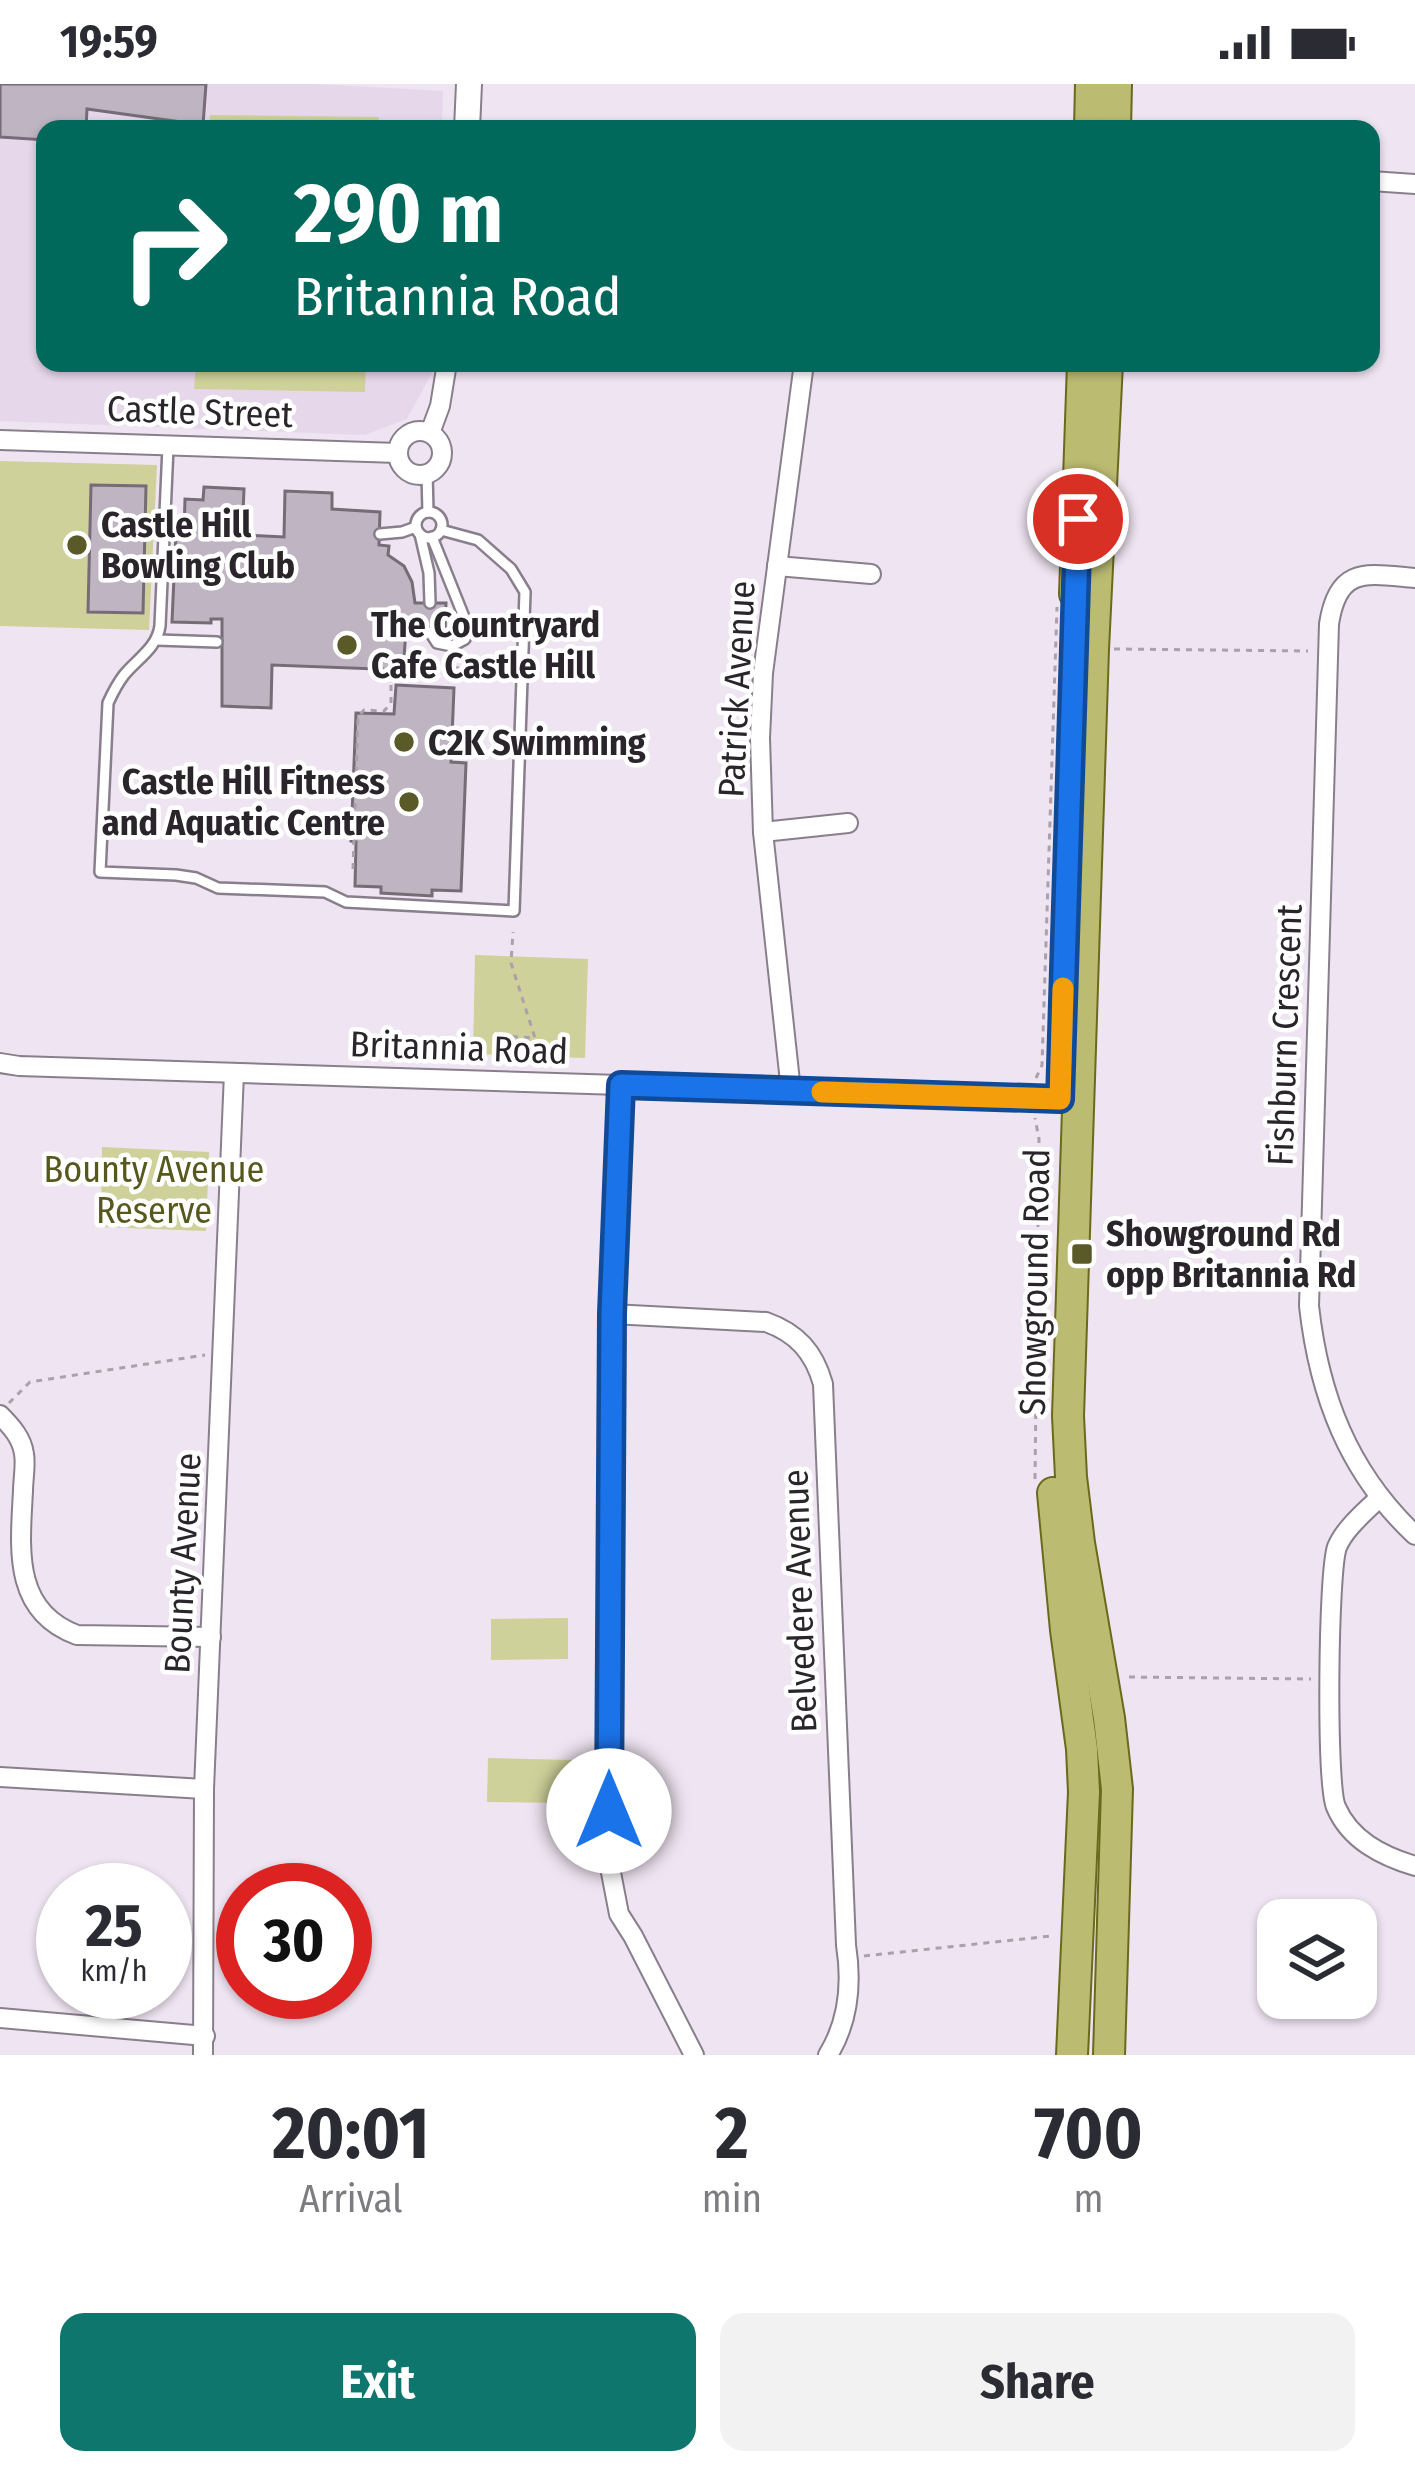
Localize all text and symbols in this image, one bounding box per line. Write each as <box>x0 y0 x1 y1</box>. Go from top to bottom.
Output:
text: 19:59 <box>60 15 158 69</box>
text: 290 m <box>294 163 503 264</box>
icon: right <box>96 168 252 324</box>
text: Britannia Road <box>294 265 621 329</box>
street label: Castle Street <box>106 387 294 437</box>
pin <box>1027 468 1129 570</box>
icon: arrive <box>1045 486 1111 552</box>
place label: Castle Hill Bowling Club <box>101 503 295 588</box>
marker: Castle Hill Bowling Club <box>64 532 90 558</box>
street label: Patrick Avenue <box>709 580 765 798</box>
place label: The Countryard Cafe Castle Hill <box>371 603 600 688</box>
marker: The Countryard Cafe Castle Hill <box>334 632 360 658</box>
place label: C2K Swimming <box>428 721 646 765</box>
marker: C2K Swimming <box>391 729 417 755</box>
place label: Castle Hill Fitness and Aquatic Centre <box>102 760 385 845</box>
marker: Castle Hill Fitness and Aquatic Centre <box>396 789 422 815</box>
street label: Fishburn Crescent <box>1258 903 1312 1167</box>
street label: Britannia Road <box>349 1022 569 1074</box>
park label: Bounty Avenue Reserve <box>44 1148 264 1233</box>
street label: Showground Road <box>1011 1148 1059 1416</box>
place label: Showground Rd opp Britannia Rd <box>1106 1212 1356 1297</box>
marker: Showground Rd opp Britannia Rd <box>1069 1241 1095 1267</box>
street label: Bounty Avenue <box>155 1452 211 1674</box>
street label: Belvedere Avenue <box>773 1469 827 1733</box>
position arrow <box>546 1748 672 1874</box>
speed limit sign: 30 <box>216 1863 372 2019</box>
text: 25 <box>85 1890 143 1962</box>
map controls <box>1257 1899 1377 2019</box>
button: layers <box>1257 1899 1377 2019</box>
text: km/h <box>81 1953 147 1989</box>
text: 20:01 <box>272 2091 429 2177</box>
text: 2 <box>715 2091 749 2177</box>
text: 700 <box>1034 2091 1143 2177</box>
text: Arrival <box>299 2176 403 2222</box>
text: min <box>702 2176 762 2222</box>
text: m <box>1074 2176 1104 2222</box>
button: Exit <box>60 2313 696 2451</box>
button: Share <box>720 2313 1355 2451</box>

